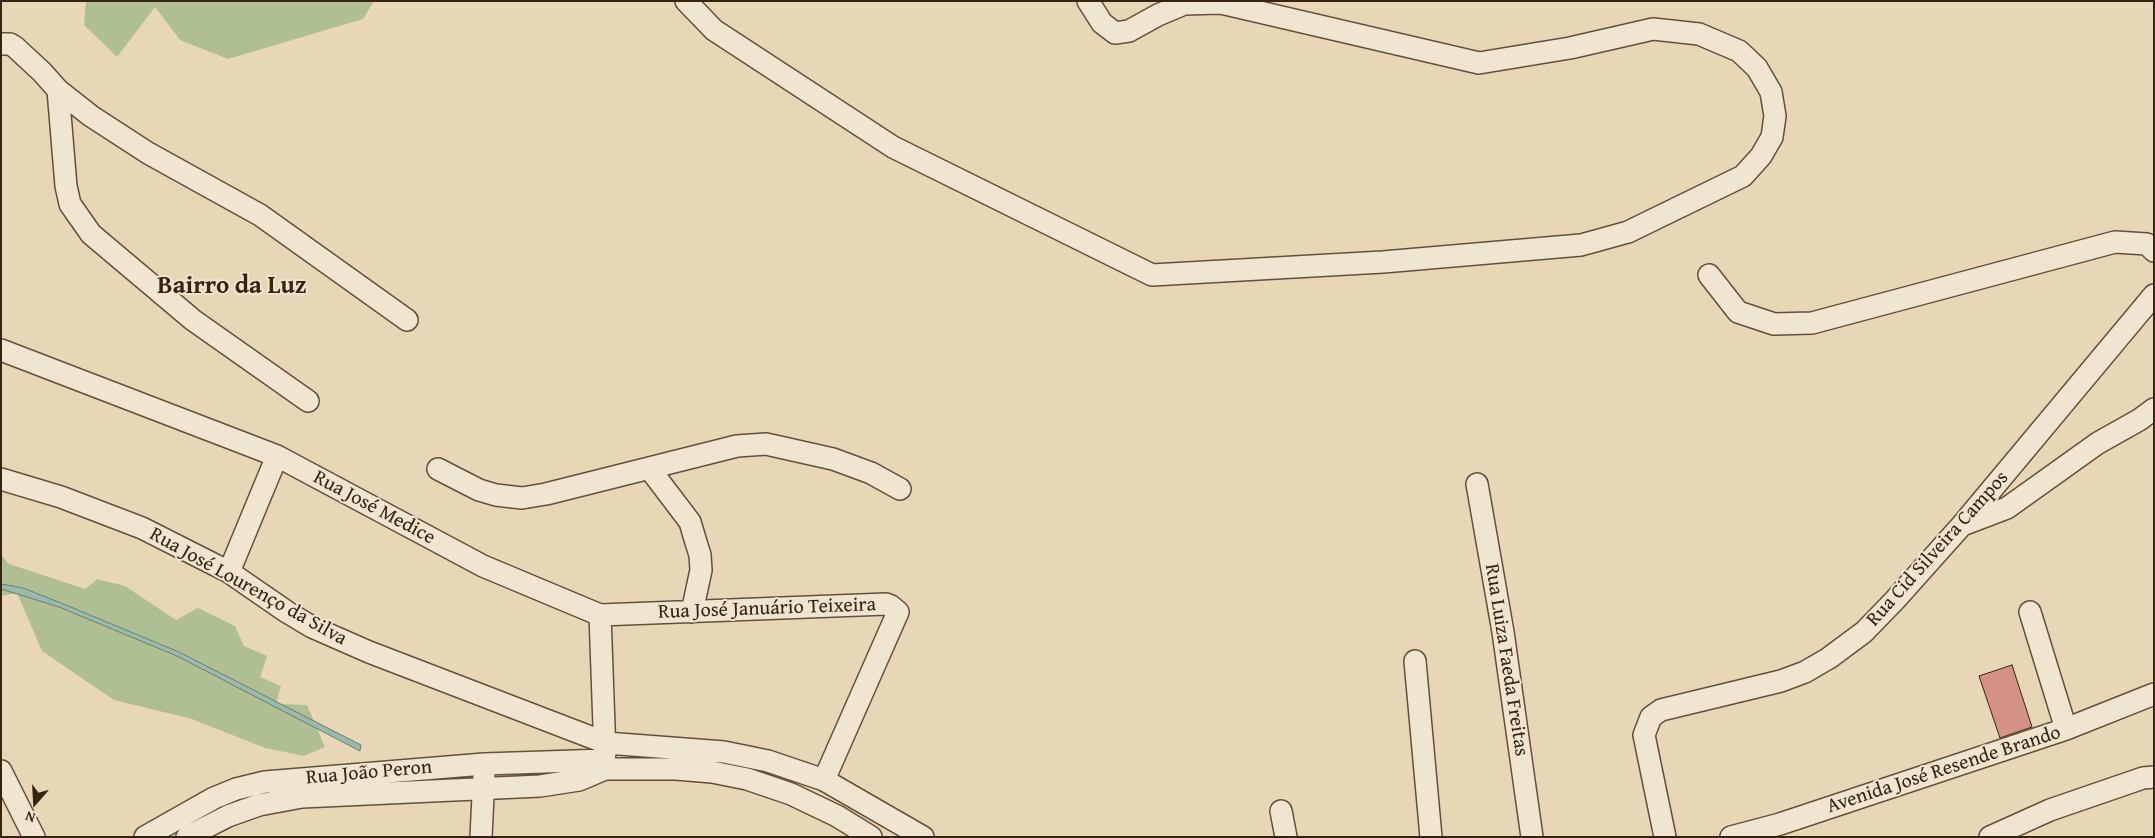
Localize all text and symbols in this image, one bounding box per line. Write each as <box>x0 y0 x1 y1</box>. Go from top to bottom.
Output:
district label: Bairro da Luz <box>157 272 307 302</box>
street label: Rua José Medice <box>309 466 439 550</box>
street label: Rua Cid Silveira Campos <box>1862 466 2014 632</box>
street label: Rua José Lourenço da Silva <box>145 523 351 651</box>
street label: Rua Luiza Faeda Freitas <box>1479 562 1533 758</box>
street label: Rua José Januário Teixeira <box>658 593 876 625</box>
street label: Avenida José Resende Brando <box>1824 721 2064 819</box>
street label: Rua João Peron <box>305 756 433 790</box>
north arrow <box>10 778 60 828</box>
text: N <box>22 806 38 828</box>

